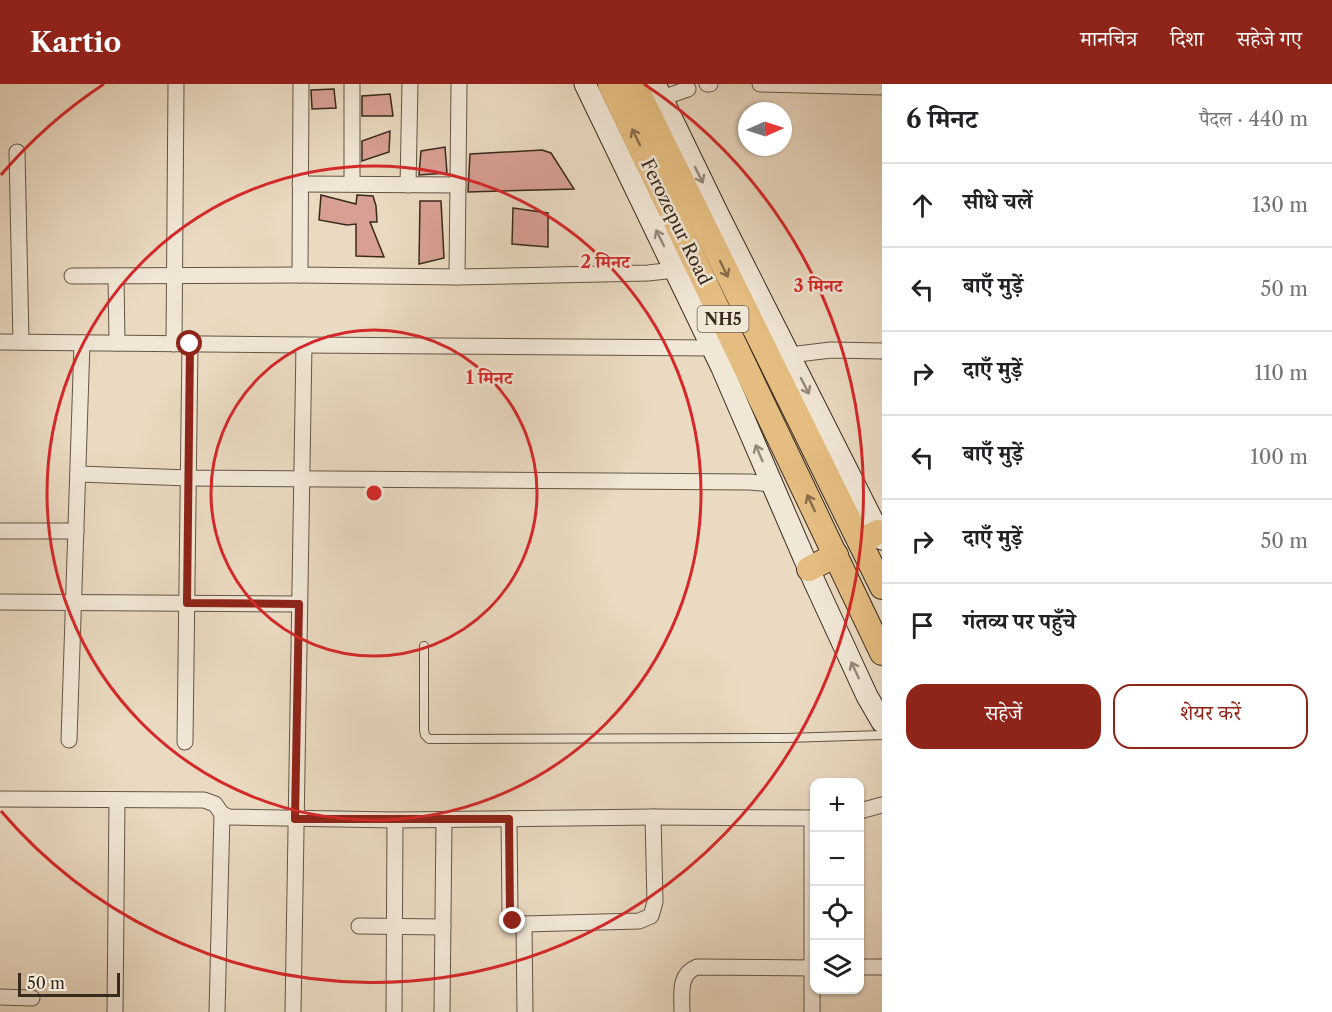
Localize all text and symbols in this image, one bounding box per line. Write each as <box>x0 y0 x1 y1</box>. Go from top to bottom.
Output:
text: Kartio <box>30 25 121 59</box>
text: मानचित्र <box>1080 26 1137 51</box>
text: दिशा <box>1170 26 1204 51</box>
text: सहेजे गए <box>1237 26 1302 51</box>
north arrow <box>738 102 792 156</box>
text: 6 मिनट <box>906 103 977 135</box>
text: पैदल · 440 m <box>1199 107 1308 131</box>
one-way arrow <box>629 129 641 147</box>
street label: Ferozepur Road <box>636 155 716 289</box>
one-way arrow <box>693 165 705 183</box>
text: सीधे चलें <box>963 188 1032 215</box>
icon: ahead <box>906 189 939 222</box>
text: 130 m <box>1252 193 1308 217</box>
one-way arrow <box>653 230 665 248</box>
text: 2 मिनट <box>580 251 631 273</box>
one-way arrow <box>719 259 730 277</box>
text: बाएँ मुड़ें <box>963 272 1023 299</box>
icon: left <box>906 273 939 306</box>
text: 3 मिनट <box>794 275 844 297</box>
text: 50 m <box>1261 277 1308 301</box>
road number: NH5 <box>698 306 748 332</box>
route start <box>176 330 202 356</box>
text: दाएँ मुड़ें <box>963 356 1022 383</box>
icon: right <box>906 357 939 390</box>
text: 110 m <box>1255 361 1308 385</box>
text: 1 मिनट <box>466 367 514 389</box>
one-way arrow <box>800 377 811 395</box>
text: बाएँ मुड़ें <box>963 440 1023 467</box>
icon: left <box>906 441 939 474</box>
one-way arrow <box>753 445 764 463</box>
text: 100 m <box>1250 445 1308 469</box>
centre of rings <box>364 483 384 503</box>
one-way arrow <box>804 494 816 512</box>
text: दाएँ मुड़ें <box>963 524 1022 551</box>
icon: right <box>906 525 939 558</box>
text: 50 m <box>1261 529 1308 553</box>
text: गंतव्य पर पहुँचे <box>963 608 1076 635</box>
icon: arrive <box>906 609 939 642</box>
one-way arrow <box>849 661 860 679</box>
button: सहेजें <box>906 684 1101 749</box>
button: शेयर करें <box>1113 684 1308 749</box>
map controls <box>810 778 864 994</box>
button: + <box>810 778 864 832</box>
button: − <box>810 832 864 886</box>
button: locate <box>810 886 864 940</box>
route end <box>499 907 525 933</box>
button: layers <box>810 940 864 994</box>
scale bar <box>18 970 120 998</box>
text: 50 m <box>27 973 65 993</box>

